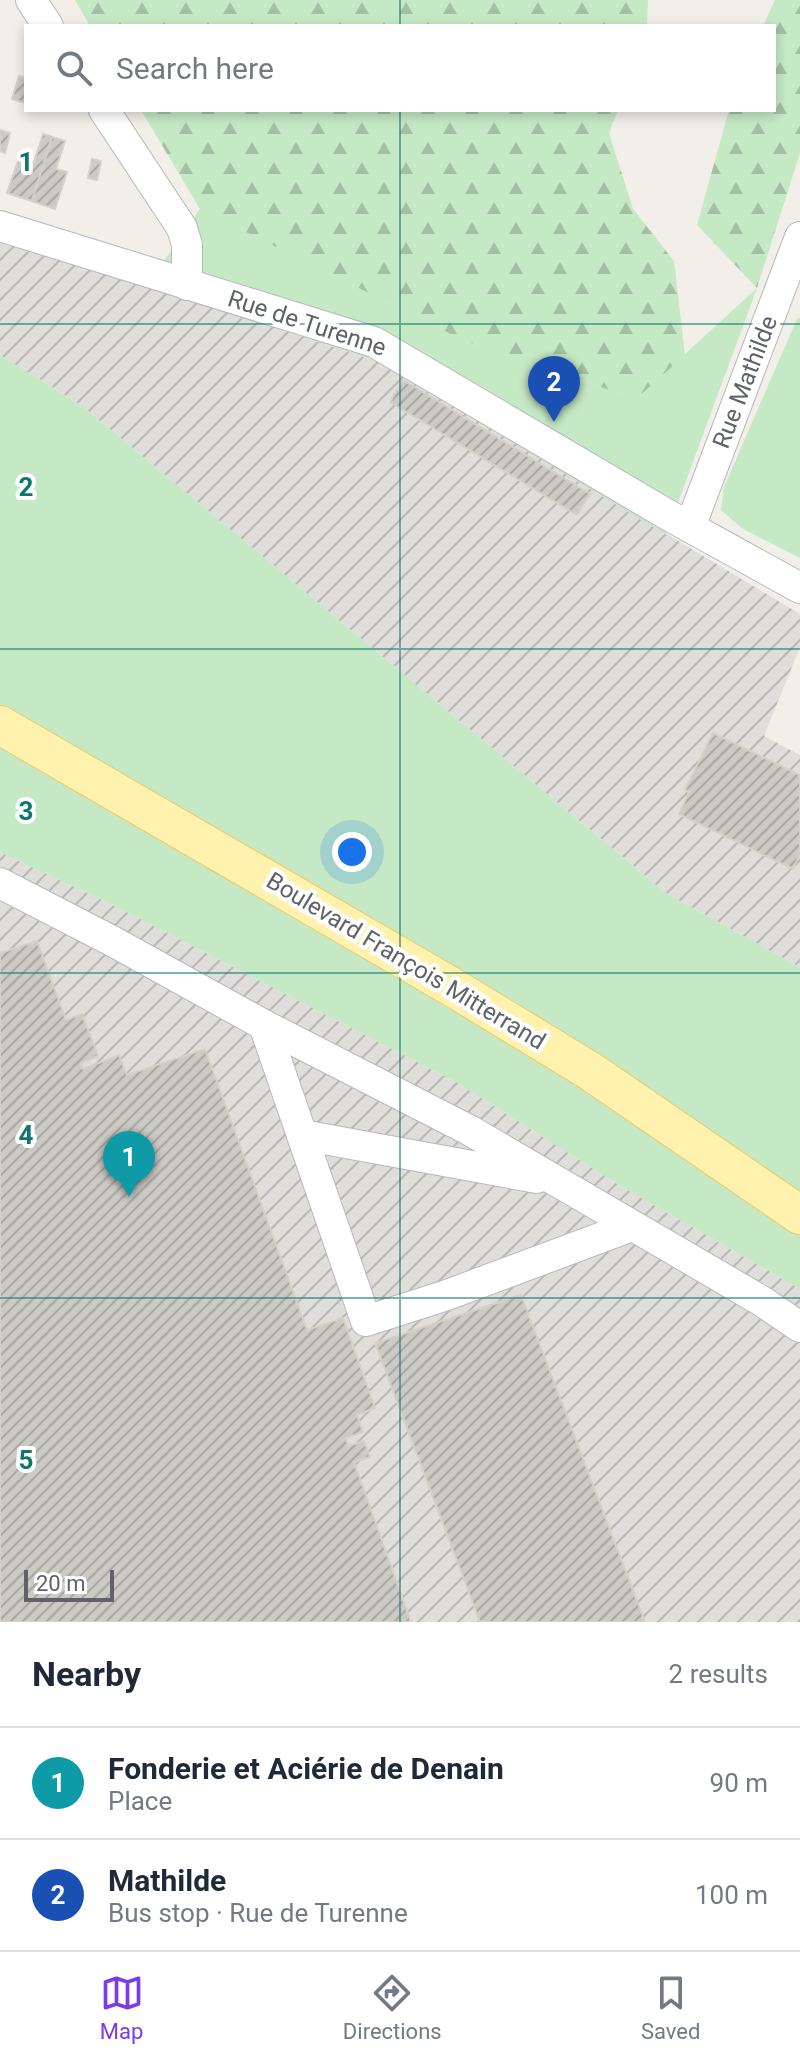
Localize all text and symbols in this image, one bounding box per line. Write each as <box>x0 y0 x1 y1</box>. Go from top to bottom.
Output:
search box <box>24 24 776 112</box>
icon: search <box>52 46 96 90</box>
text: Search here <box>116 51 274 86</box>
text: 1 <box>19 147 33 177</box>
street label: Rue de Turenne <box>224 284 390 362</box>
street label: Rue Mathilde <box>707 312 783 452</box>
pin: 2 <box>528 356 580 422</box>
text: 2 <box>19 472 33 502</box>
text: 3 <box>19 796 33 826</box>
your location <box>332 832 372 872</box>
street label: Boulevard François Mitterrand <box>261 866 551 1056</box>
text: 4 <box>19 1120 34 1150</box>
pin: 1 <box>103 1131 155 1197</box>
text: 5 <box>19 1445 33 1475</box>
scale bar <box>24 1566 114 1602</box>
text: 20 m <box>36 1571 85 1596</box>
text: Nearby <box>32 1654 141 1694</box>
text: 2 results <box>669 1659 768 1689</box>
text: Fonderie et Aciérie de Denain <box>108 1751 504 1786</box>
text: 1 <box>51 1768 65 1798</box>
text: 90 m <box>710 1768 768 1798</box>
text: Place <box>108 1786 172 1816</box>
text: Mathilde <box>108 1863 226 1898</box>
text: 2 <box>51 1880 65 1910</box>
text: 100 m <box>695 1880 768 1910</box>
text: Bus stop · Rue de Turenne <box>108 1898 408 1928</box>
tab: Map <box>100 1971 144 2044</box>
tab: Directions <box>343 1971 442 2044</box>
tab: Saved <box>641 1971 700 2044</box>

